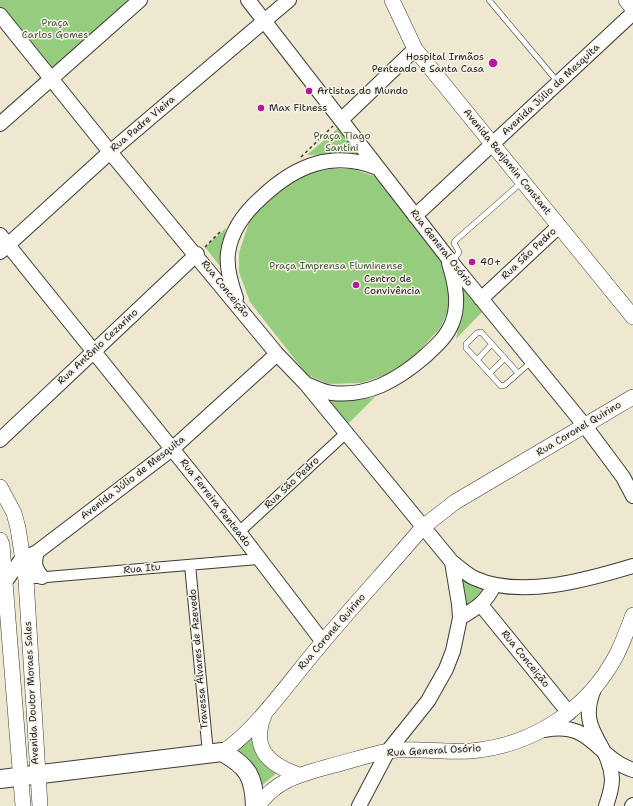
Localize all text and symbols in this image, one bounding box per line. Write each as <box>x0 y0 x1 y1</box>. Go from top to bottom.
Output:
park label: Praça Carlos Gomes <box>22 17 88 40</box>
street label: Avenida Júlio de Mesquita <box>500 42 602 138</box>
place label: Hospital Irmãos Penteado e Santa Casa <box>372 51 484 74</box>
marker: Hospital Irmãos Penteado e Santa Casa <box>487 57 499 69</box>
place label: Artistas do Mundo <box>317 85 408 97</box>
marker: Artistas do Mundo <box>304 86 314 96</box>
street label: Rua Padre Vieira <box>108 93 178 155</box>
place label: Max Fitness <box>269 102 327 114</box>
marker: Max Fitness <box>256 103 266 113</box>
street label: Avenida Benjamin Constant <box>460 106 554 218</box>
park label: Praça Tiago Santini <box>313 130 371 154</box>
street label: Rua General Osório <box>407 207 475 289</box>
street label: Rua São Pedro <box>499 226 559 282</box>
place label: 40+ <box>480 256 501 268</box>
marker: 40+ <box>467 257 477 267</box>
street label: Rua Conceição <box>198 258 252 320</box>
park label: Praça Imprensa Fluminense <box>269 260 403 272</box>
place label: Centro de Convivência <box>364 273 421 296</box>
marker: Centro de Convivência <box>351 280 361 290</box>
street label: Rua Antônio Cezarino <box>55 307 141 387</box>
street label: Rua Coronel Quirino <box>534 399 624 459</box>
street label: Avenida Júlio de Mesquita <box>78 434 188 522</box>
street label: Rua São Pedro <box>262 455 322 511</box>
street label: Rua Ferreira Penteado <box>177 457 253 549</box>
street label: Rua Itu <box>123 561 161 577</box>
street label: Travessa Álvares de Azevedo <box>187 588 211 730</box>
street label: Rua Coronel Quirino <box>296 591 368 673</box>
street label: Avenida Doutor Moraes Sales <box>22 621 42 765</box>
street label: Rua Conceição <box>498 628 552 690</box>
street label: Rua General Osório <box>387 743 481 759</box>

